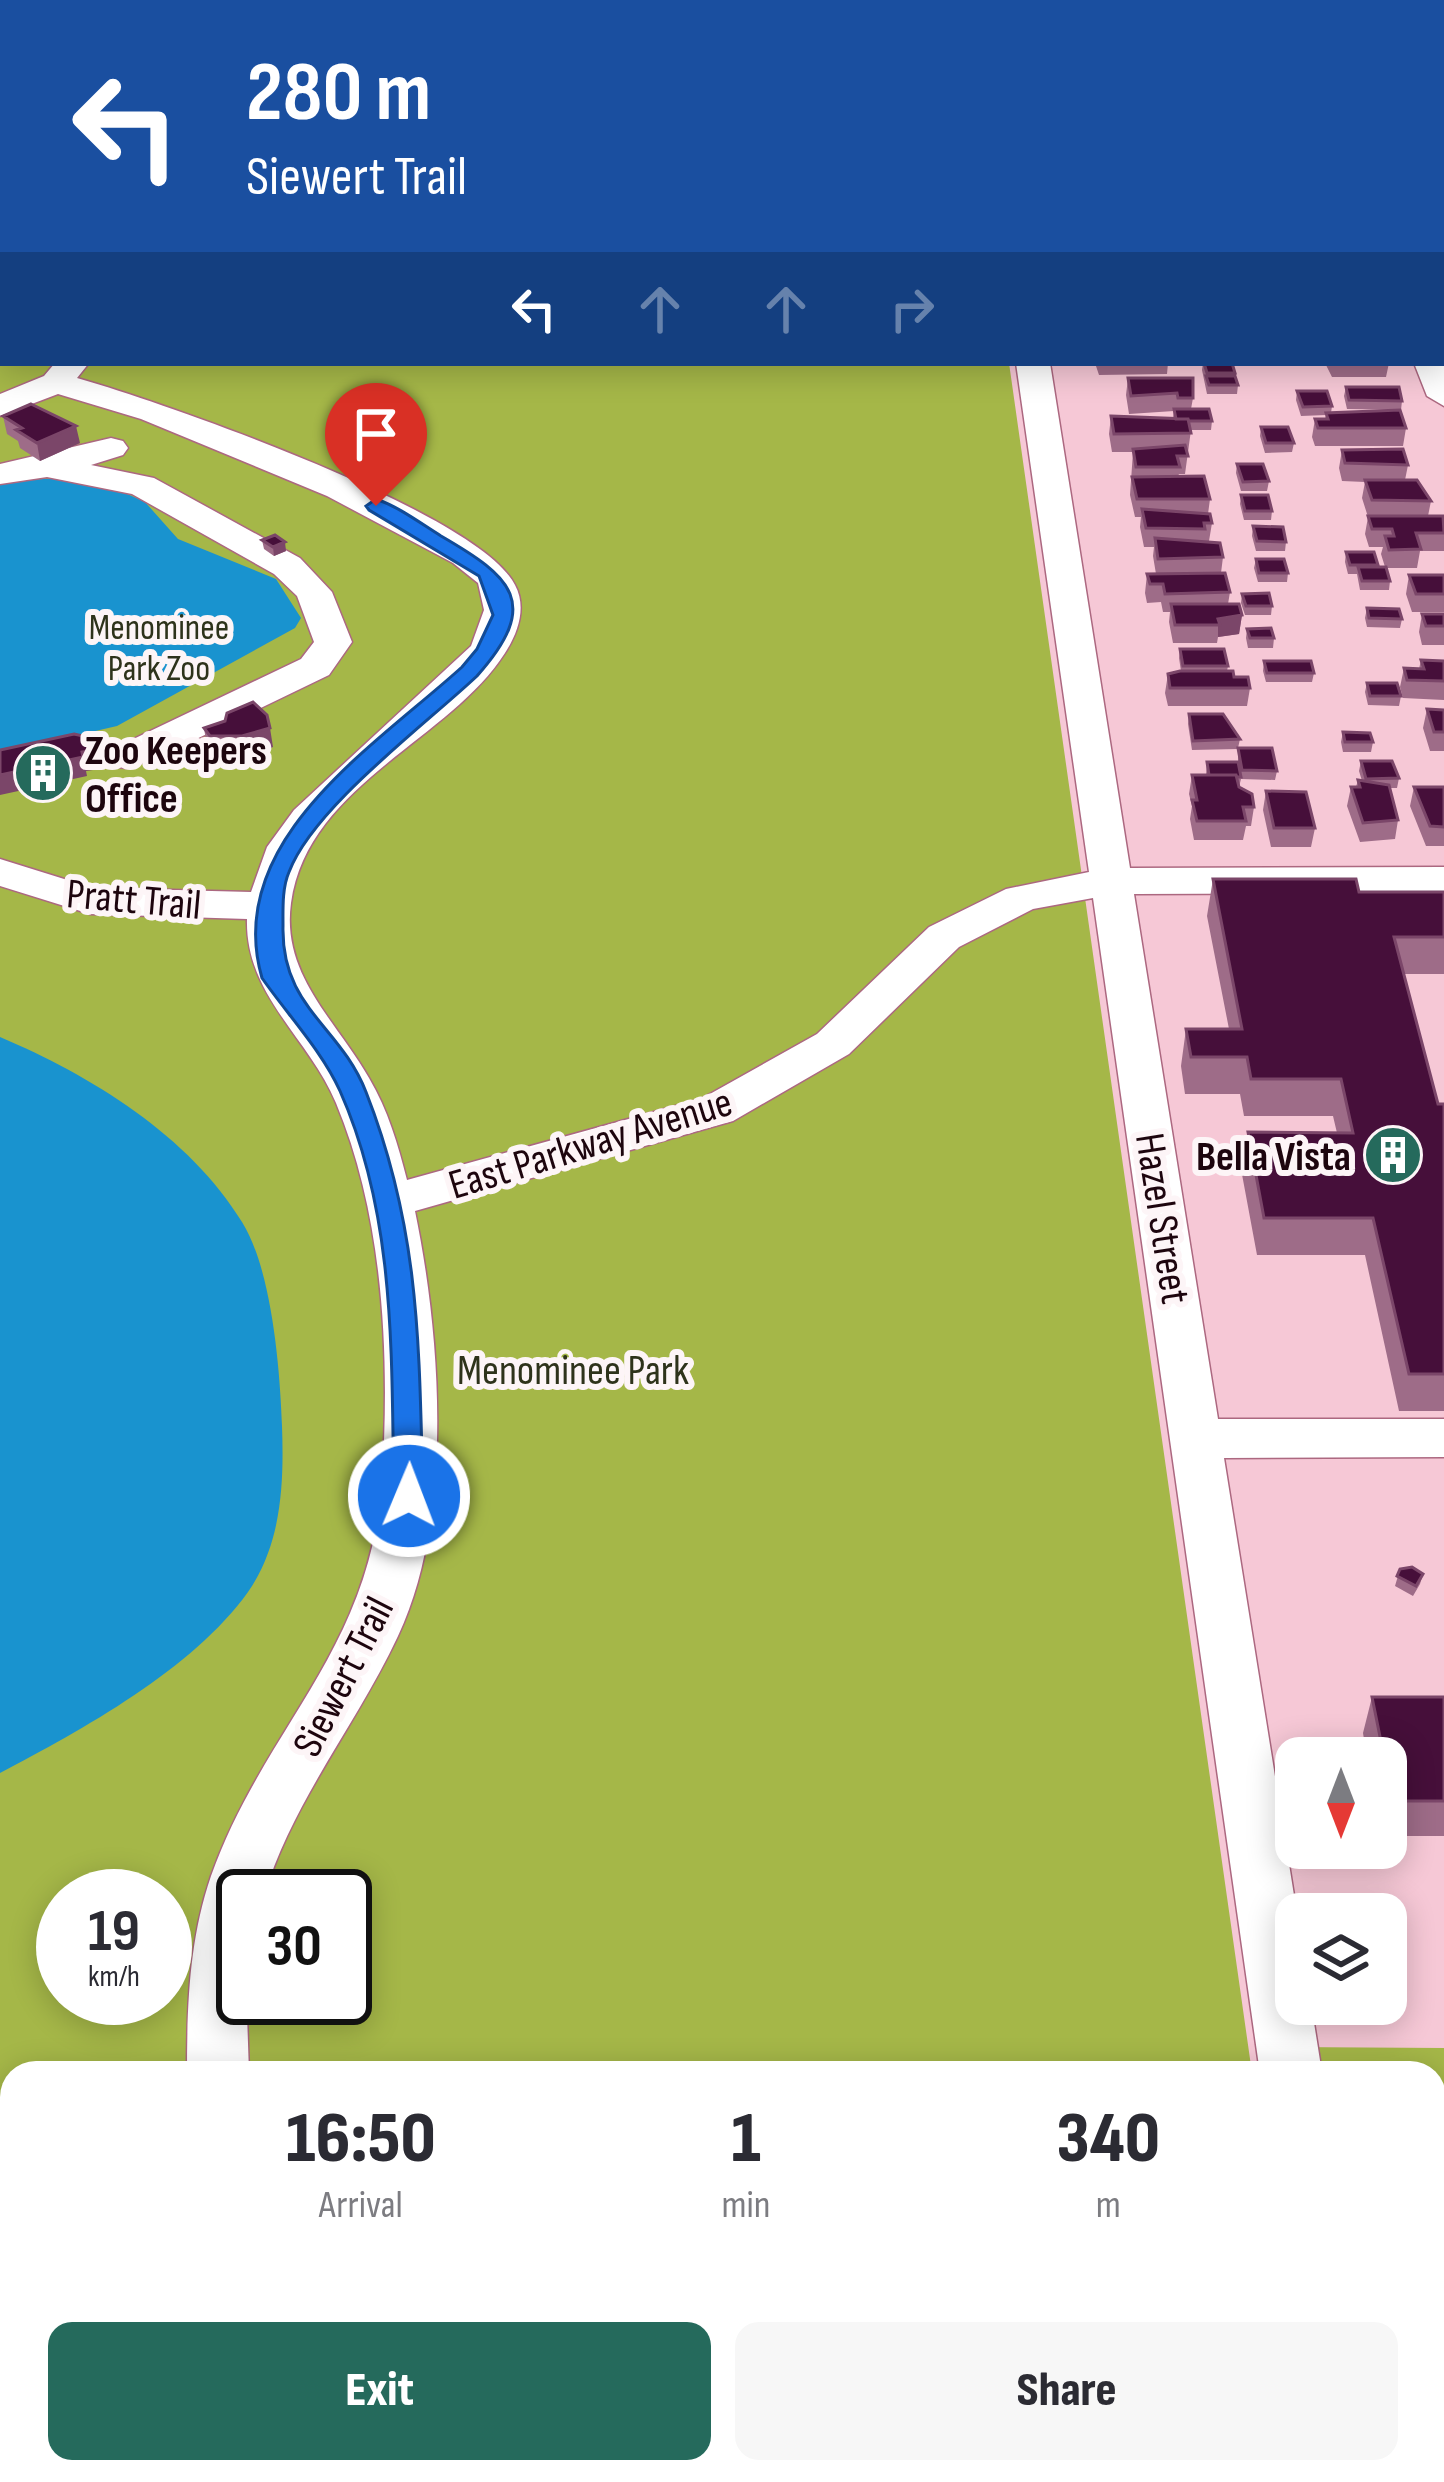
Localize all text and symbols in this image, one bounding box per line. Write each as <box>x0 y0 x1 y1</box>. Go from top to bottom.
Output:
text: 280 m <box>246 43 431 144</box>
icon: left <box>48 48 204 204</box>
text: Siewert Trail <box>246 145 467 210</box>
icon: left <box>501 276 567 342</box>
icon: ahead <box>627 276 693 342</box>
icon: ahead <box>753 276 819 342</box>
icon: right <box>879 276 945 342</box>
pin <box>325 383 427 506</box>
icon: arrive <box>343 401 409 467</box>
park label: Menominee Park Zoo <box>89 607 229 691</box>
place label: Zoo Keepers Office <box>85 726 267 825</box>
building icon: Zoo Keepers Office <box>12 742 74 804</box>
street label: Pratt Trail <box>64 869 203 932</box>
street label: East Parkway Avenue <box>443 1077 738 1212</box>
building icon: Bella Vista <box>1362 1124 1424 1186</box>
street label: Hazel Street <box>1123 1129 1200 1307</box>
place label: Bella Vista <box>1196 1132 1351 1183</box>
park label: Menominee Park <box>457 1346 689 1397</box>
position arrow <box>346 1433 472 1559</box>
street label: Siewert Trail <box>282 1589 406 1765</box>
north arrow <box>1275 1737 1407 1869</box>
map controls <box>1275 1737 1407 2025</box>
speed limit sign: 30 <box>216 1869 372 2025</box>
button: layers <box>1275 1893 1407 2025</box>
text: 19 <box>88 1896 140 1968</box>
text: km/h <box>88 1959 140 1995</box>
text: 16:50 <box>286 2096 436 2183</box>
text: 1 <box>731 2096 761 2183</box>
text: 340 <box>1056 2096 1160 2183</box>
text: Arrival <box>319 2182 403 2229</box>
text: min <box>722 2182 771 2229</box>
text: m <box>1096 2182 1121 2229</box>
button: Exit <box>48 2322 711 2460</box>
button: Share <box>735 2322 1398 2460</box>

